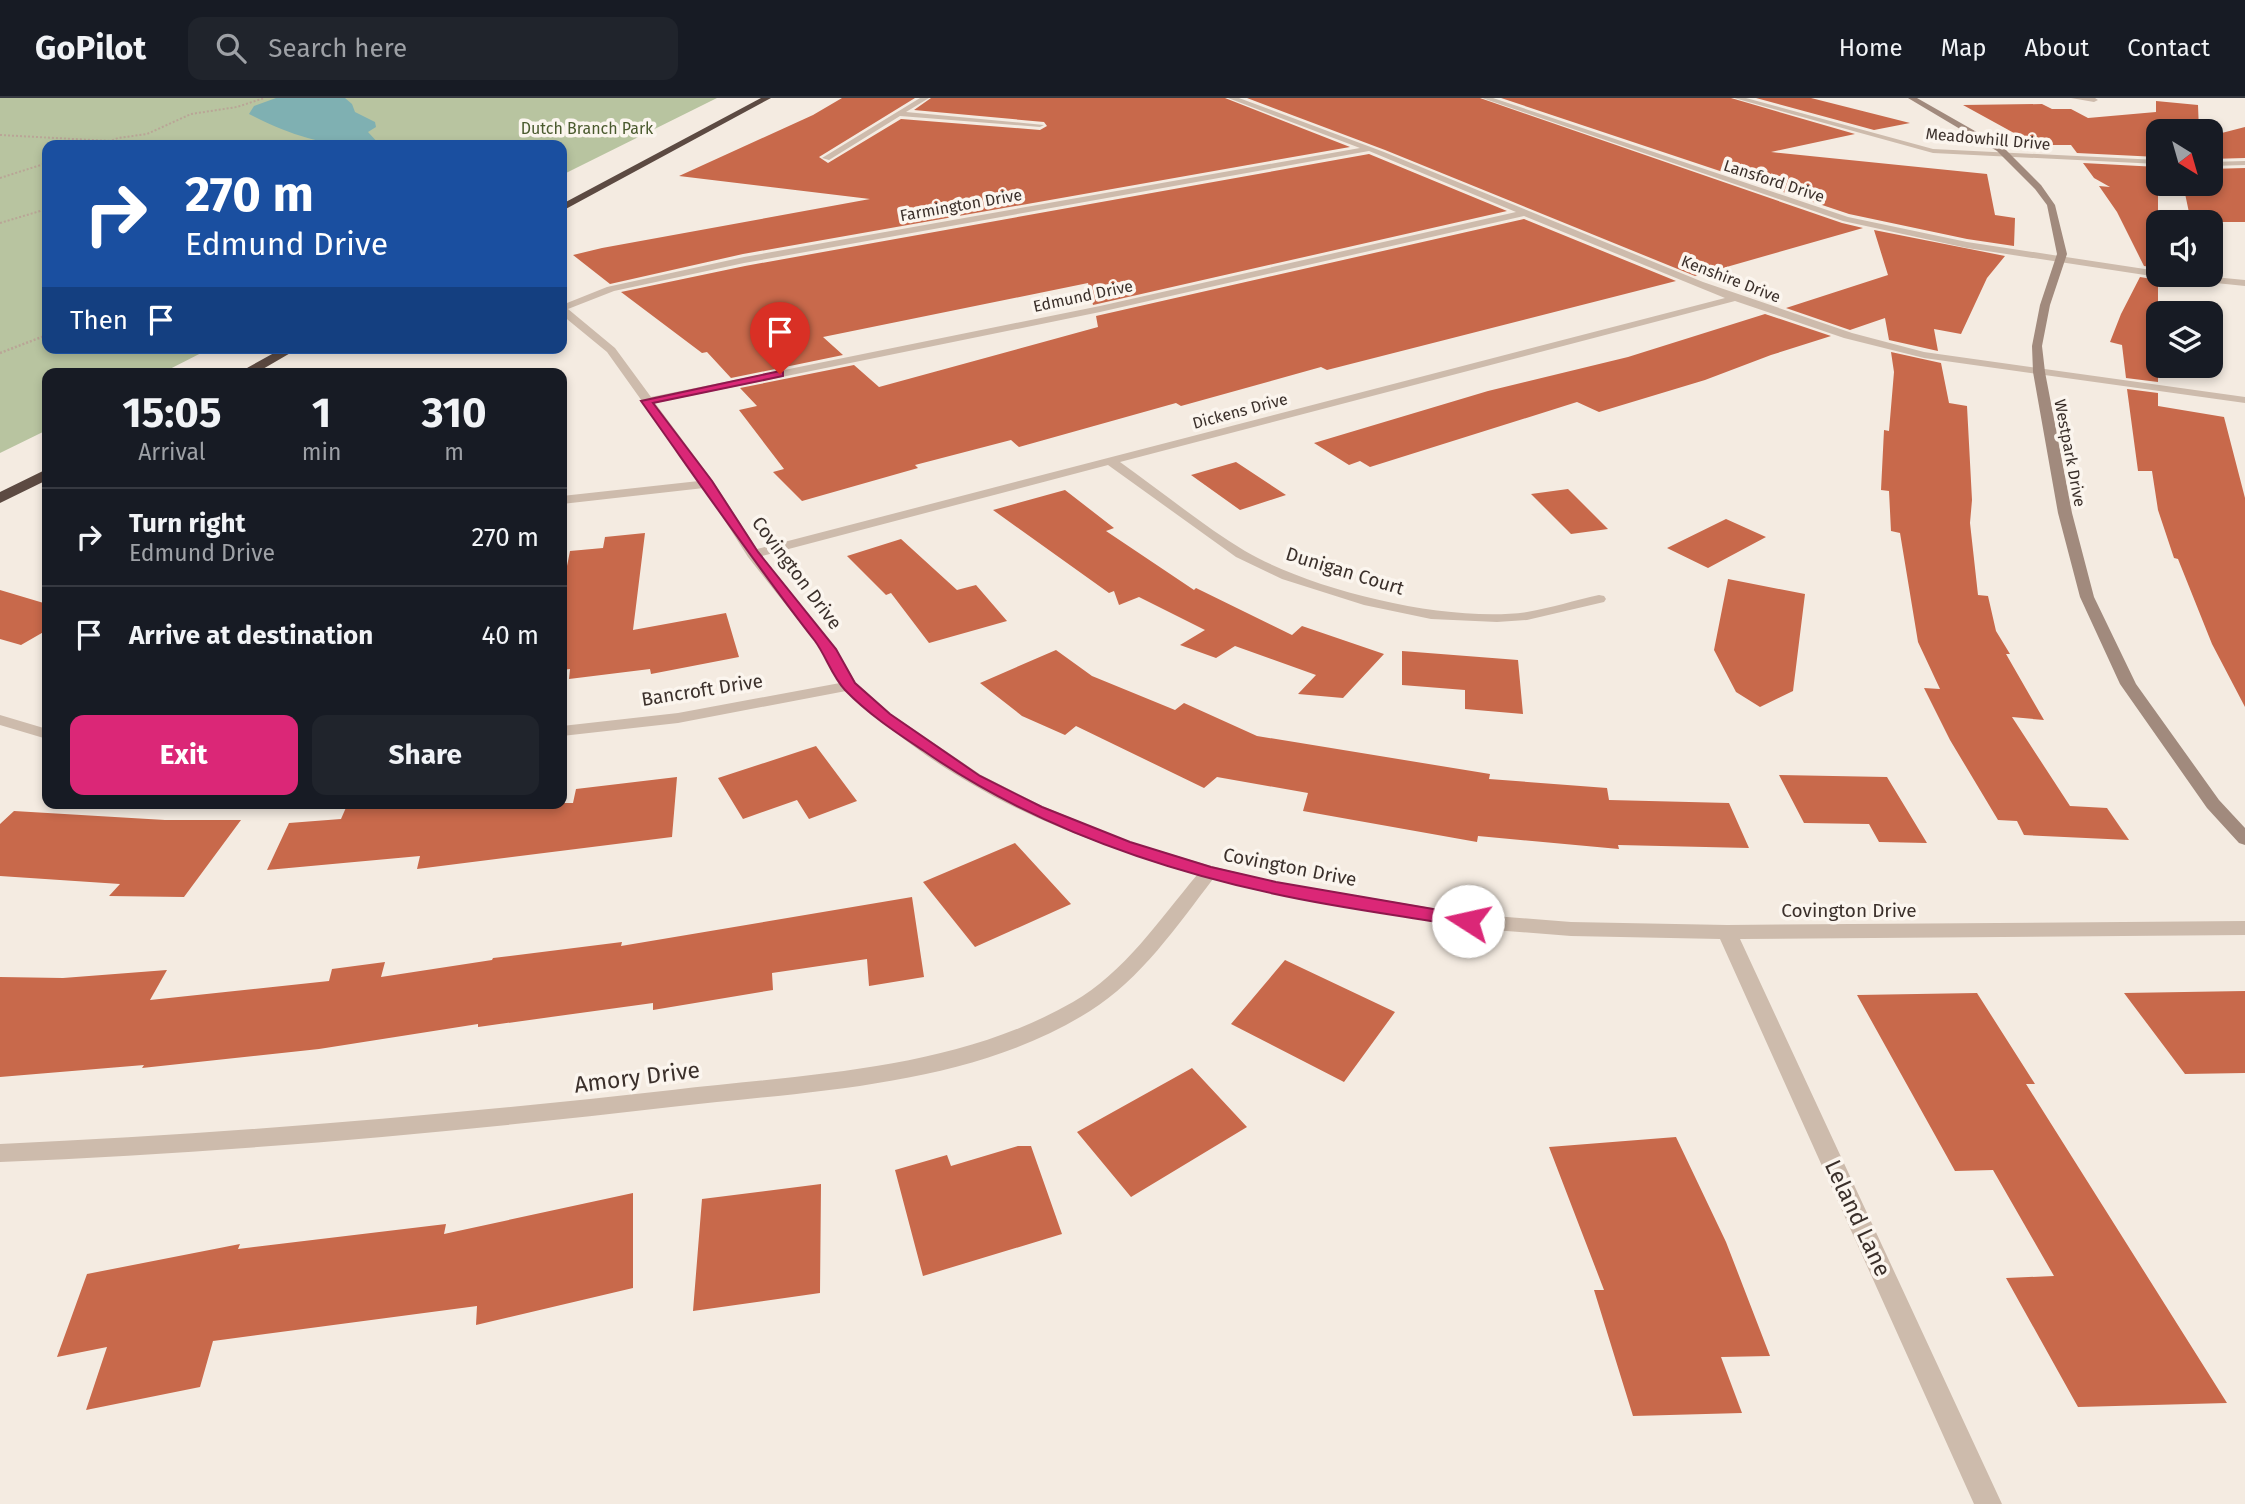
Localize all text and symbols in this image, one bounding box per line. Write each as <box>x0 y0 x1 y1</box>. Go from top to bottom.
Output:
search box <box>188 17 678 80</box>
text: GoPilot <box>35 28 146 68</box>
icon: search <box>212 29 250 67</box>
text: Search here <box>268 33 407 64</box>
text: Home <box>1839 34 1903 62</box>
text: Map <box>1941 34 1987 62</box>
text: About <box>2025 34 2089 62</box>
text: Contact <box>2127 34 2210 62</box>
park label: Dutch Branch Park <box>521 119 654 138</box>
north arrow <box>2146 119 2222 196</box>
map controls <box>2146 119 2223 378</box>
street label: Meadowhill Drive <box>1925 124 2051 154</box>
street label: Lansford Drive <box>1721 156 1827 206</box>
text: 270 m <box>185 165 314 224</box>
icon: right <box>70 168 161 259</box>
street label: Farmington Drive <box>898 185 1024 225</box>
button: sound <box>2146 210 2223 287</box>
text: Edmund Drive <box>185 225 388 263</box>
street label: Kenshire Drive <box>1679 251 1783 307</box>
street label: Edmund Drive <box>1031 276 1135 316</box>
icon: arrive <box>142 301 180 339</box>
button: layers <box>2146 301 2223 378</box>
pin <box>750 302 810 374</box>
text: Then <box>70 305 128 336</box>
icon: arrive <box>761 313 799 351</box>
text: 15:05 <box>122 388 221 438</box>
text: 1 <box>312 388 331 438</box>
text: 310 <box>422 388 487 438</box>
street label: Dickens Drive <box>1190 389 1290 433</box>
street label: Westpark Drive <box>2050 398 2090 508</box>
text: Arrival <box>138 438 206 466</box>
text: min <box>302 438 341 466</box>
text: m <box>444 438 464 466</box>
text: Turn right <box>129 508 246 539</box>
street label: Covington Drive <box>747 512 847 634</box>
icon: right <box>70 518 108 556</box>
text: 270 m <box>471 522 539 553</box>
text: Edmund Drive <box>129 539 275 567</box>
street label: Dunigan Court <box>1283 542 1407 600</box>
icon: arrive <box>70 616 108 654</box>
text: Arrive at destination <box>129 620 373 651</box>
text: 40 m <box>481 620 539 651</box>
street label: Bancroft Drive <box>640 669 764 711</box>
button: Exit <box>70 715 298 795</box>
button: Share <box>312 715 539 795</box>
street label: Covington Drive <box>1221 843 1359 891</box>
position arrow <box>1431 884 1505 958</box>
street label: Covington Drive <box>1781 899 1917 922</box>
street label: Amory Drive <box>572 1055 702 1099</box>
street label: Leland Lane <box>1819 1155 1897 1281</box>

